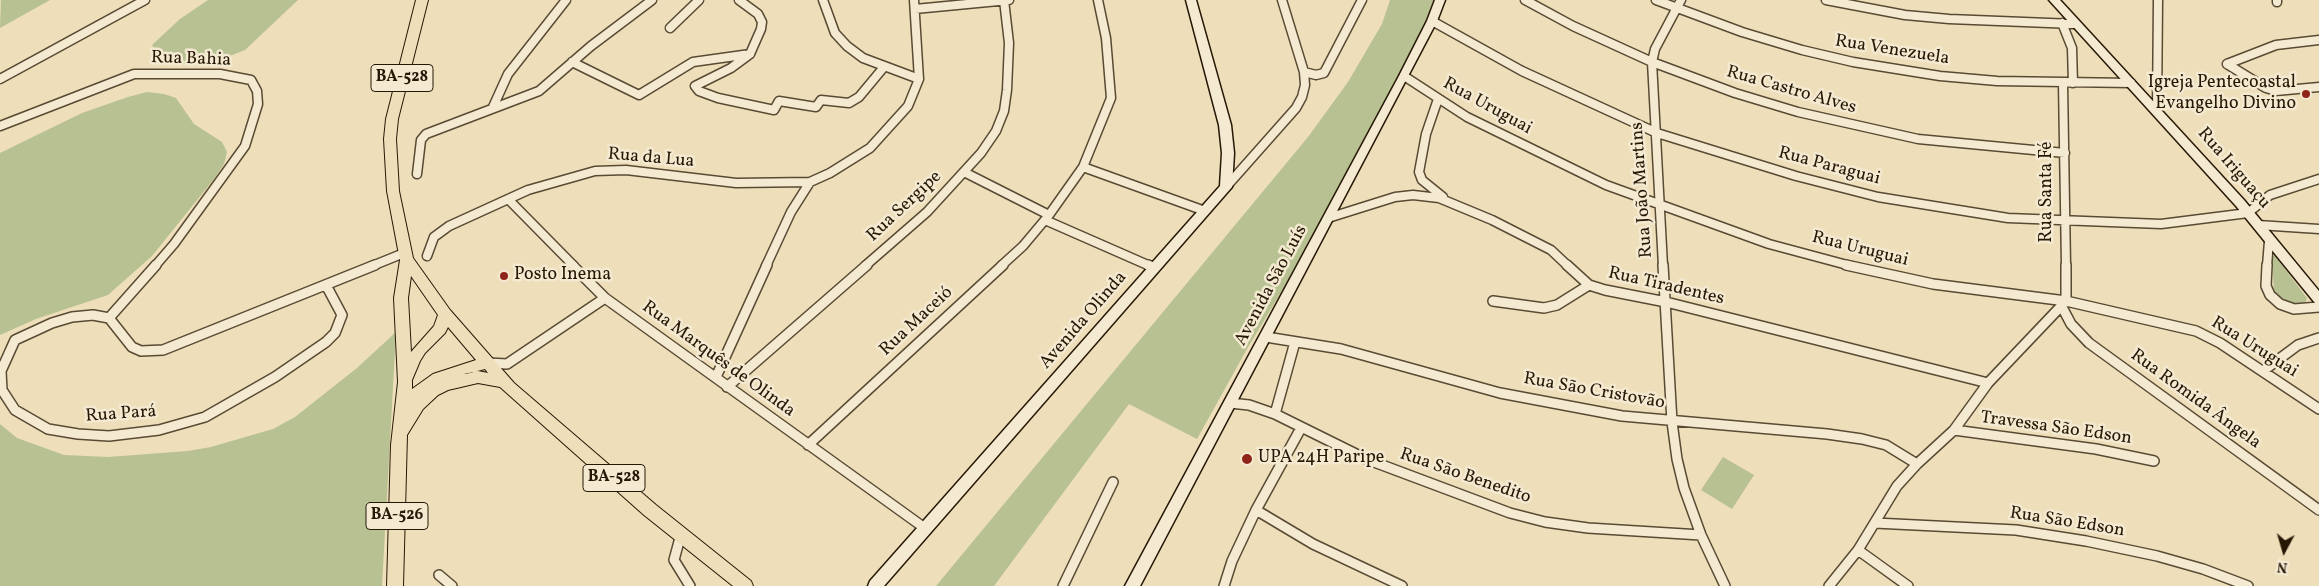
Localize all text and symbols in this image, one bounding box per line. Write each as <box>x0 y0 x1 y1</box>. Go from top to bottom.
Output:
street label: Rua Venezuela <box>1833 31 1951 71</box>
street label: Rua Bahia <box>150 48 232 72</box>
street label: Rua Castro Alves <box>1724 62 1858 120</box>
road number: BA-528 <box>371 64 433 92</box>
place label: Igreja Pentecoastal Evangelho Divino <box>2148 73 2296 116</box>
street label: Rua Uruguai <box>1439 74 1535 140</box>
marker: Igreja Pentecoastal Evangelho Divino <box>2300 88 2312 100</box>
street label: Rua João Martins <box>1627 121 1659 259</box>
street label: Rua Iriguaçu <box>2192 124 2274 214</box>
street label: Rua Santa Fé <box>2037 141 2059 243</box>
street label: Rua Paraguai <box>1776 143 1882 191</box>
street label: Rua da Lua <box>607 144 695 174</box>
street label: Rua Sergipe <box>863 167 947 247</box>
street label: Avenida São Luís <box>1231 222 1313 350</box>
street label: Rua Uruguai <box>1810 228 1910 272</box>
street label: Rua Tiradentes <box>1606 263 1726 311</box>
place label: Posto Inema <box>514 265 611 287</box>
street label: Avenida Olinda <box>1036 268 1132 374</box>
marker: Posto Inema <box>498 270 510 282</box>
street label: Rua Maceió <box>876 283 958 361</box>
street label: Rua Marquês de Olinda <box>637 297 799 423</box>
street label: Rua Uruguai <box>2206 313 2302 383</box>
street label: Rua Romida Ângela <box>2126 345 2264 455</box>
street label: Rua São Cristovão <box>1522 369 1666 415</box>
street label: Rua Pará <box>85 402 157 428</box>
street label: Travessa São Edson <box>1979 408 2133 450</box>
street label: Rua São Benedito <box>1397 444 1533 510</box>
place label: UPA 24H Paripe <box>1258 448 1384 470</box>
marker: UPA 24H Paripe <box>1240 452 1254 466</box>
road number: BA-528 <box>583 464 645 492</box>
road number: BA-526 <box>366 502 428 530</box>
street label: Rua São Edson <box>2008 503 2126 543</box>
north arrow <box>2259 526 2309 576</box>
text: N <box>2276 556 2288 576</box>

